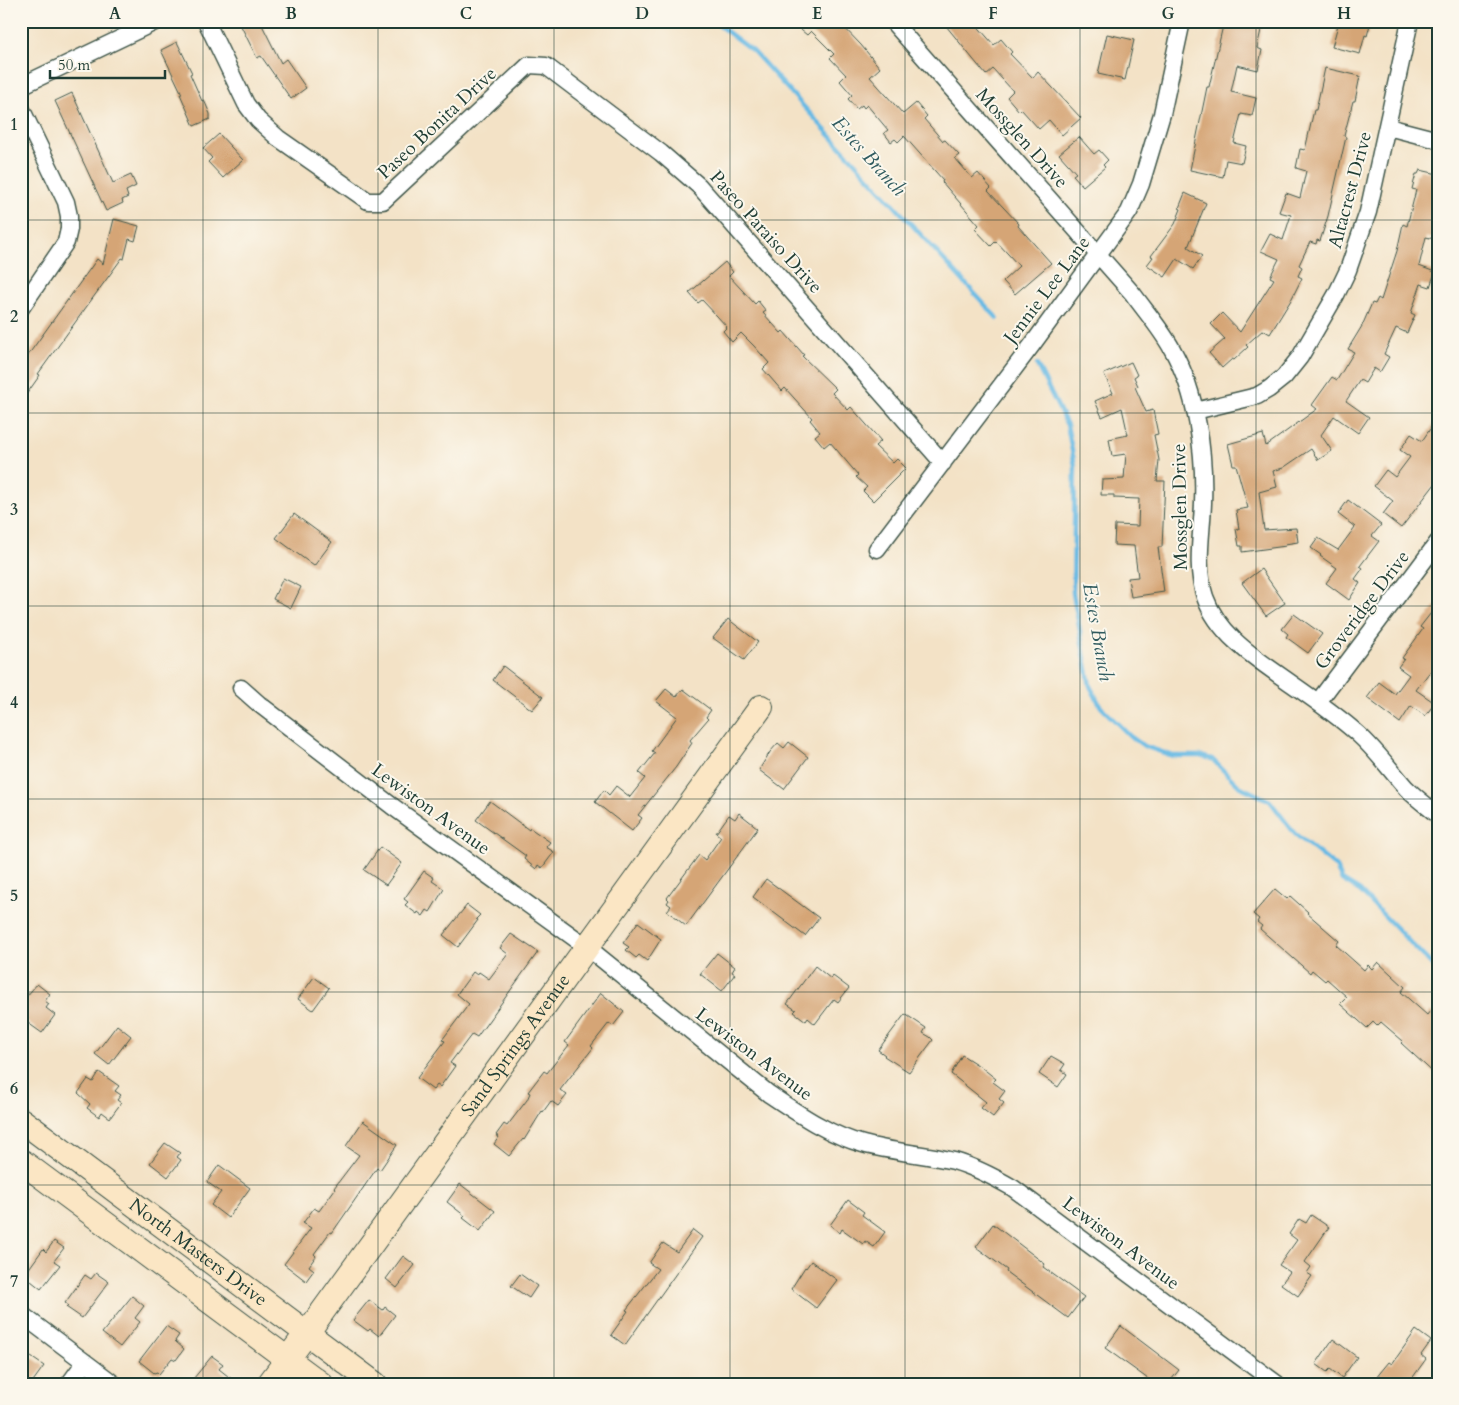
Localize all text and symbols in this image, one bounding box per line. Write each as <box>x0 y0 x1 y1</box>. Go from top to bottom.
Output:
text: A <box>109 3 121 25</box>
text: B <box>285 3 297 25</box>
text: C <box>460 3 472 25</box>
text: D <box>635 3 649 25</box>
text: E <box>812 3 822 25</box>
text: F <box>988 3 998 25</box>
text: G <box>1161 3 1175 25</box>
text: H <box>1337 3 1351 25</box>
scale bar <box>50 48 165 80</box>
text: 50 m <box>58 55 90 75</box>
street label: Paseo Bonita Drive <box>372 61 502 185</box>
street label: Mossglen Drive <box>970 82 1074 194</box>
water label: Estes Branch <box>826 110 913 202</box>
text: 1 <box>10 114 18 136</box>
street label: Altacrest Drive <box>1322 129 1378 251</box>
street label: Paseo Paraiso Drive <box>704 165 828 299</box>
street label: Jennie Lee Lane <box>996 231 1096 352</box>
text: 2 <box>10 306 18 328</box>
street label: Mossglen Drive <box>1166 443 1194 571</box>
text: 3 <box>10 499 18 521</box>
street label: Groveridge Drive <box>1309 545 1415 675</box>
water label: Estes Branch <box>1076 581 1120 684</box>
text: 4 <box>10 692 18 714</box>
street label: Lewiston Avenue <box>366 757 496 861</box>
text: 5 <box>10 885 18 907</box>
street label: Sand Springs Avenue <box>455 969 576 1122</box>
street label: Lewiston Avenue <box>690 1001 818 1107</box>
text: 6 <box>10 1078 18 1100</box>
street label: Lewiston Avenue <box>1057 1190 1185 1296</box>
street label: North Masters Drive <box>124 1192 273 1312</box>
text: 7 <box>10 1271 18 1293</box>

